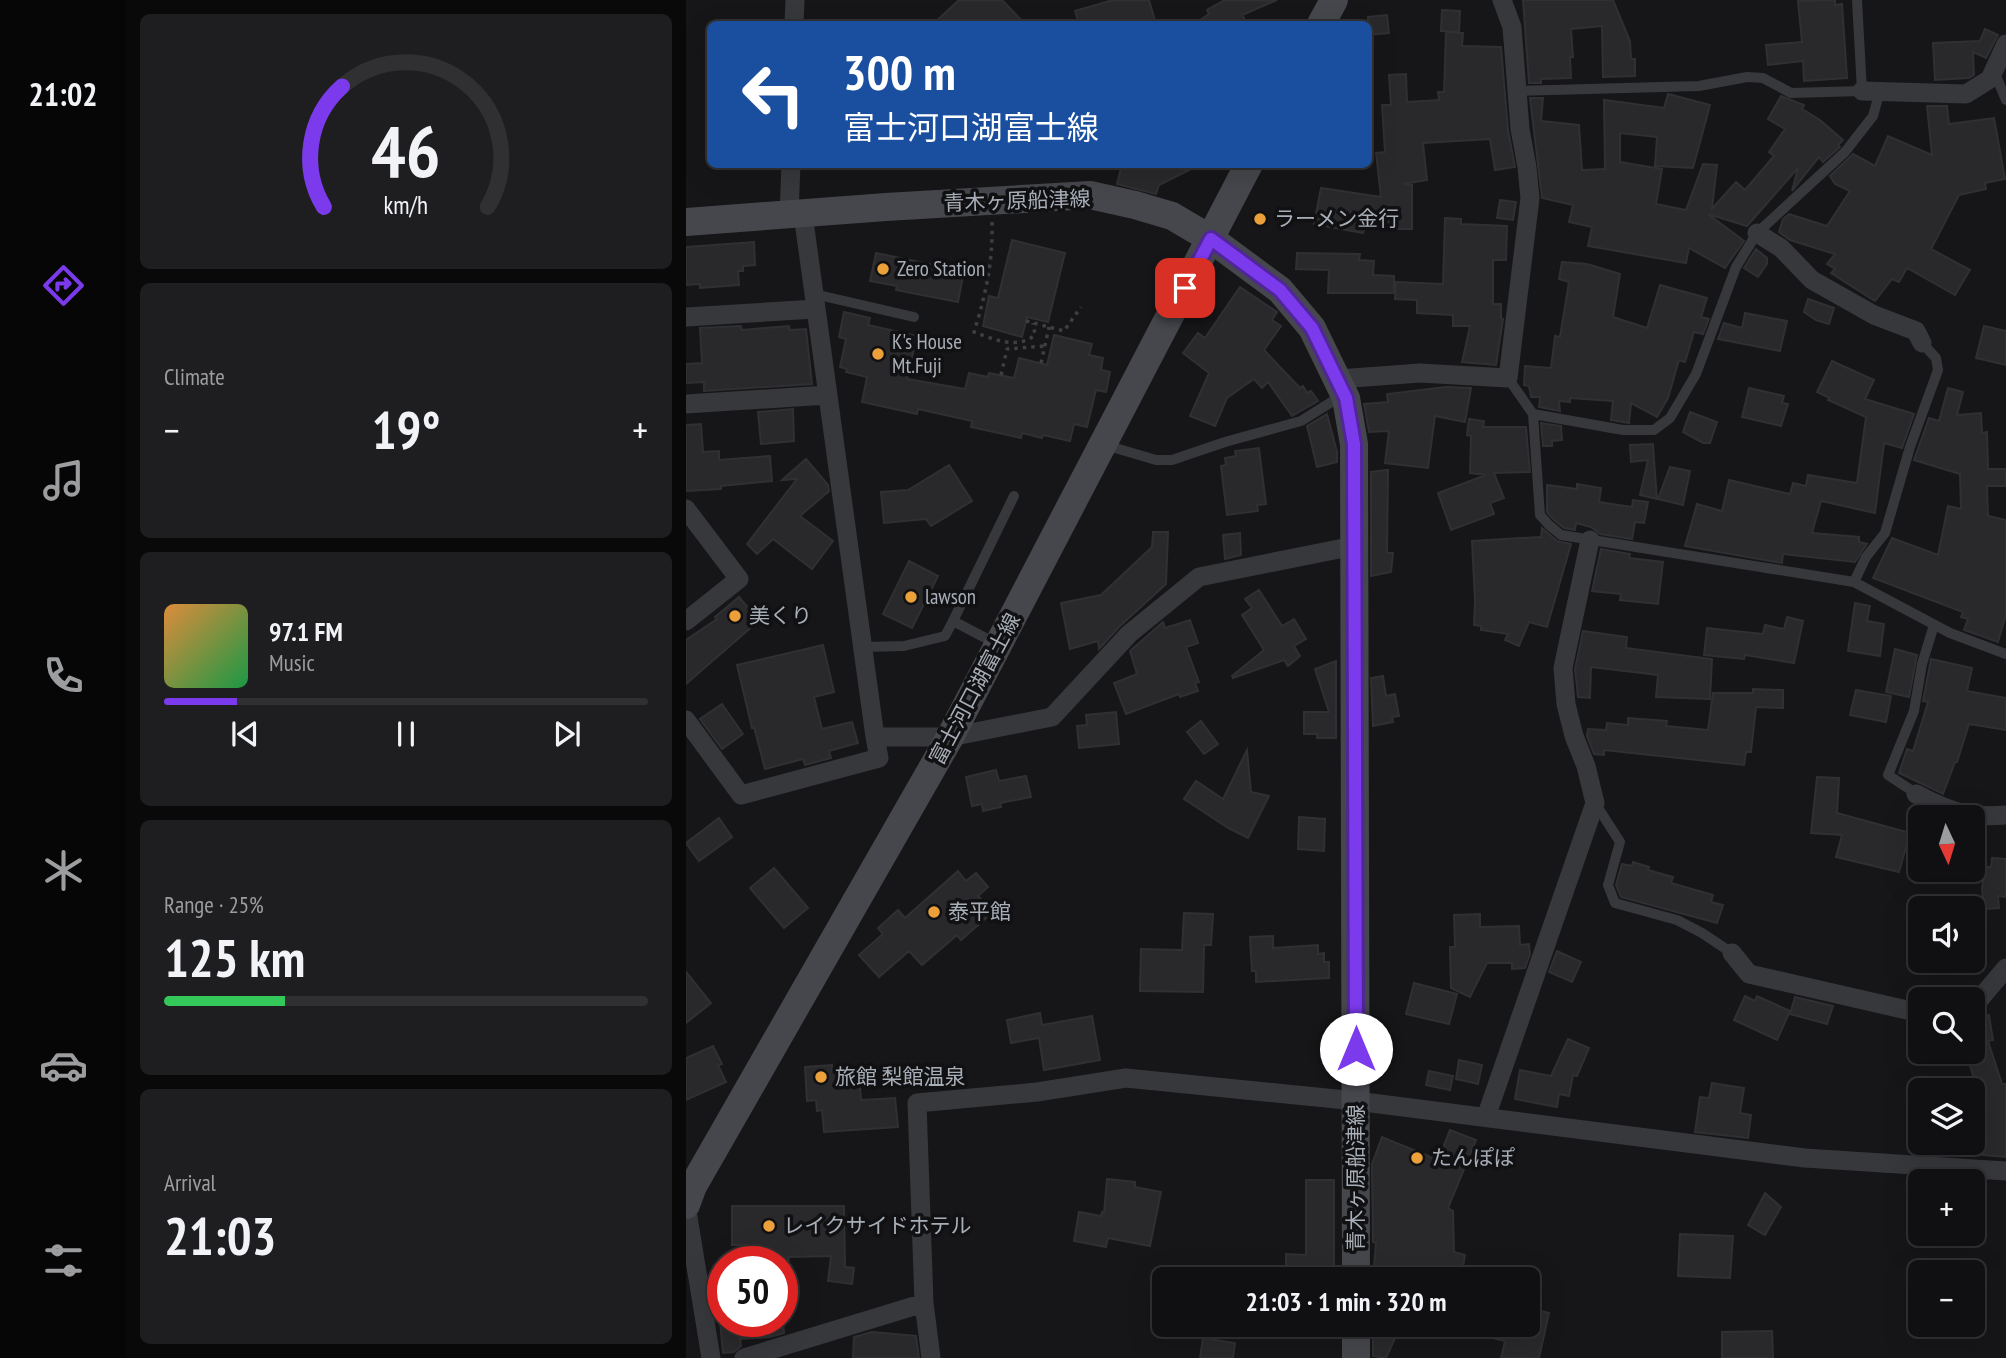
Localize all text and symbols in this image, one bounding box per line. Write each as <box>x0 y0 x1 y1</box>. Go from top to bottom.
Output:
text: 300 m <box>843 40 956 104</box>
icon: left <box>728 49 819 140</box>
text: 21:02 <box>28 73 98 115</box>
text: 46 <box>371 104 441 198</box>
text: 富士河口湖富士線 <box>843 106 1099 148</box>
street label: 青木ヶ原船津線 <box>943 184 1091 217</box>
text: km/h <box>384 189 428 221</box>
place label: ラーメン金行 <box>1274 205 1399 232</box>
marker: ラーメン金行 <box>1252 211 1268 227</box>
place label: Zero Station <box>897 255 985 282</box>
pin <box>1155 258 1215 318</box>
icon: directions <box>39 261 88 310</box>
marker: Zero Station <box>875 261 891 277</box>
icon: arrive <box>1166 269 1204 307</box>
place label: K's House Mt.Fuji <box>892 328 962 379</box>
marker: K's House Mt.Fuji <box>870 346 886 362</box>
text: Climate <box>164 362 225 391</box>
text: 19° <box>372 396 440 463</box>
text: − <box>164 405 180 454</box>
text: + <box>632 405 648 454</box>
icon: music <box>39 456 88 505</box>
place label: lawson <box>925 583 976 610</box>
marker: lawson <box>903 589 919 605</box>
place label: 美くり <box>749 602 812 629</box>
marker: 美くり <box>727 608 743 624</box>
street label: 富士河口湖富士線 <box>923 608 1026 769</box>
text: 97.1 FM <box>269 615 343 648</box>
text: Music <box>269 648 315 677</box>
icon: phone <box>39 651 88 700</box>
icon: previous <box>226 715 264 753</box>
icon: pause <box>387 715 425 753</box>
icon: next <box>548 715 586 753</box>
north arrow <box>1908 805 1984 882</box>
map controls <box>1908 805 1985 1337</box>
icon: climate <box>39 846 88 895</box>
text: Range · 25% <box>164 890 264 919</box>
button: sound <box>1908 896 1985 973</box>
place label: 泰平館 <box>948 898 1011 925</box>
marker: 泰平館 <box>926 904 942 920</box>
text: 125 km <box>164 924 305 991</box>
button: search <box>1908 987 1985 1064</box>
position arrow <box>1319 1012 1393 1086</box>
icon: car <box>39 1041 88 1090</box>
place label: 旅館 梨館温泉 <box>835 1063 965 1090</box>
marker: 旅館 梨館温泉 <box>813 1069 829 1085</box>
button: layers <box>1908 1078 1985 1155</box>
street label: 青木ヶ原船津線 <box>1342 1105 1369 1252</box>
place label: たんぽぽ <box>1431 1144 1515 1171</box>
marker: たんぽぽ <box>1409 1150 1425 1166</box>
text: Arrival <box>164 1168 216 1197</box>
button: + <box>1908 1169 1985 1246</box>
text: 21:03 <box>164 1202 276 1269</box>
place label: レイクサイドホテル <box>783 1212 972 1239</box>
marker: レイクサイドホテル <box>761 1218 777 1234</box>
icon: filters <box>39 1236 88 1285</box>
speed limit sign: 50 <box>707 1246 798 1337</box>
button: − <box>1908 1260 1985 1337</box>
text: 21:03 · 1 min · 320 m <box>1246 1285 1446 1318</box>

